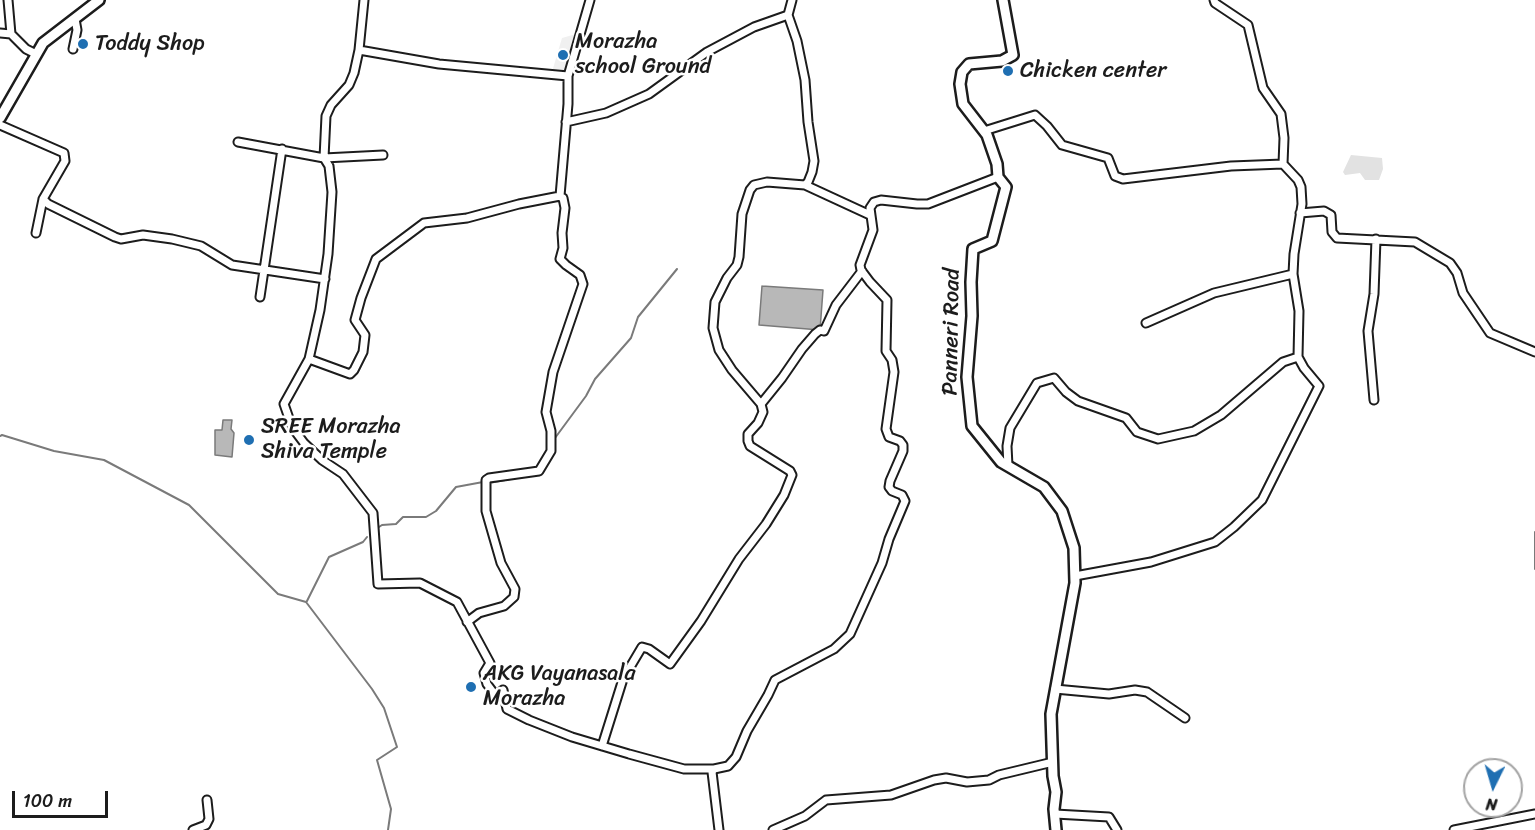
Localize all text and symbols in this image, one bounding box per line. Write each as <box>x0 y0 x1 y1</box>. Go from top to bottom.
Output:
place label: Morazha school Ground <box>575 29 711 80</box>
place label: Toddy Shop <box>95 31 205 57</box>
marker: Toddy Shop <box>76 37 90 51</box>
marker: Morazha school Ground <box>556 48 570 62</box>
place label: Chicken center <box>1020 58 1166 84</box>
marker: Chicken center <box>1001 64 1015 78</box>
street label: Panneri Road <box>938 268 966 396</box>
place label: SREE Morazha Shiva Temple <box>261 414 401 466</box>
marker: SREE Morazha Shiva Temple <box>242 433 256 447</box>
place label: AKG Vayanasala Morazha <box>483 661 636 712</box>
marker: AKG Vayanasala Morazha <box>464 680 478 694</box>
north arrow <box>1463 758 1523 818</box>
scale bar <box>15 779 111 817</box>
text: 100 m <box>23 785 72 817</box>
text: N <box>1485 790 1498 819</box>

